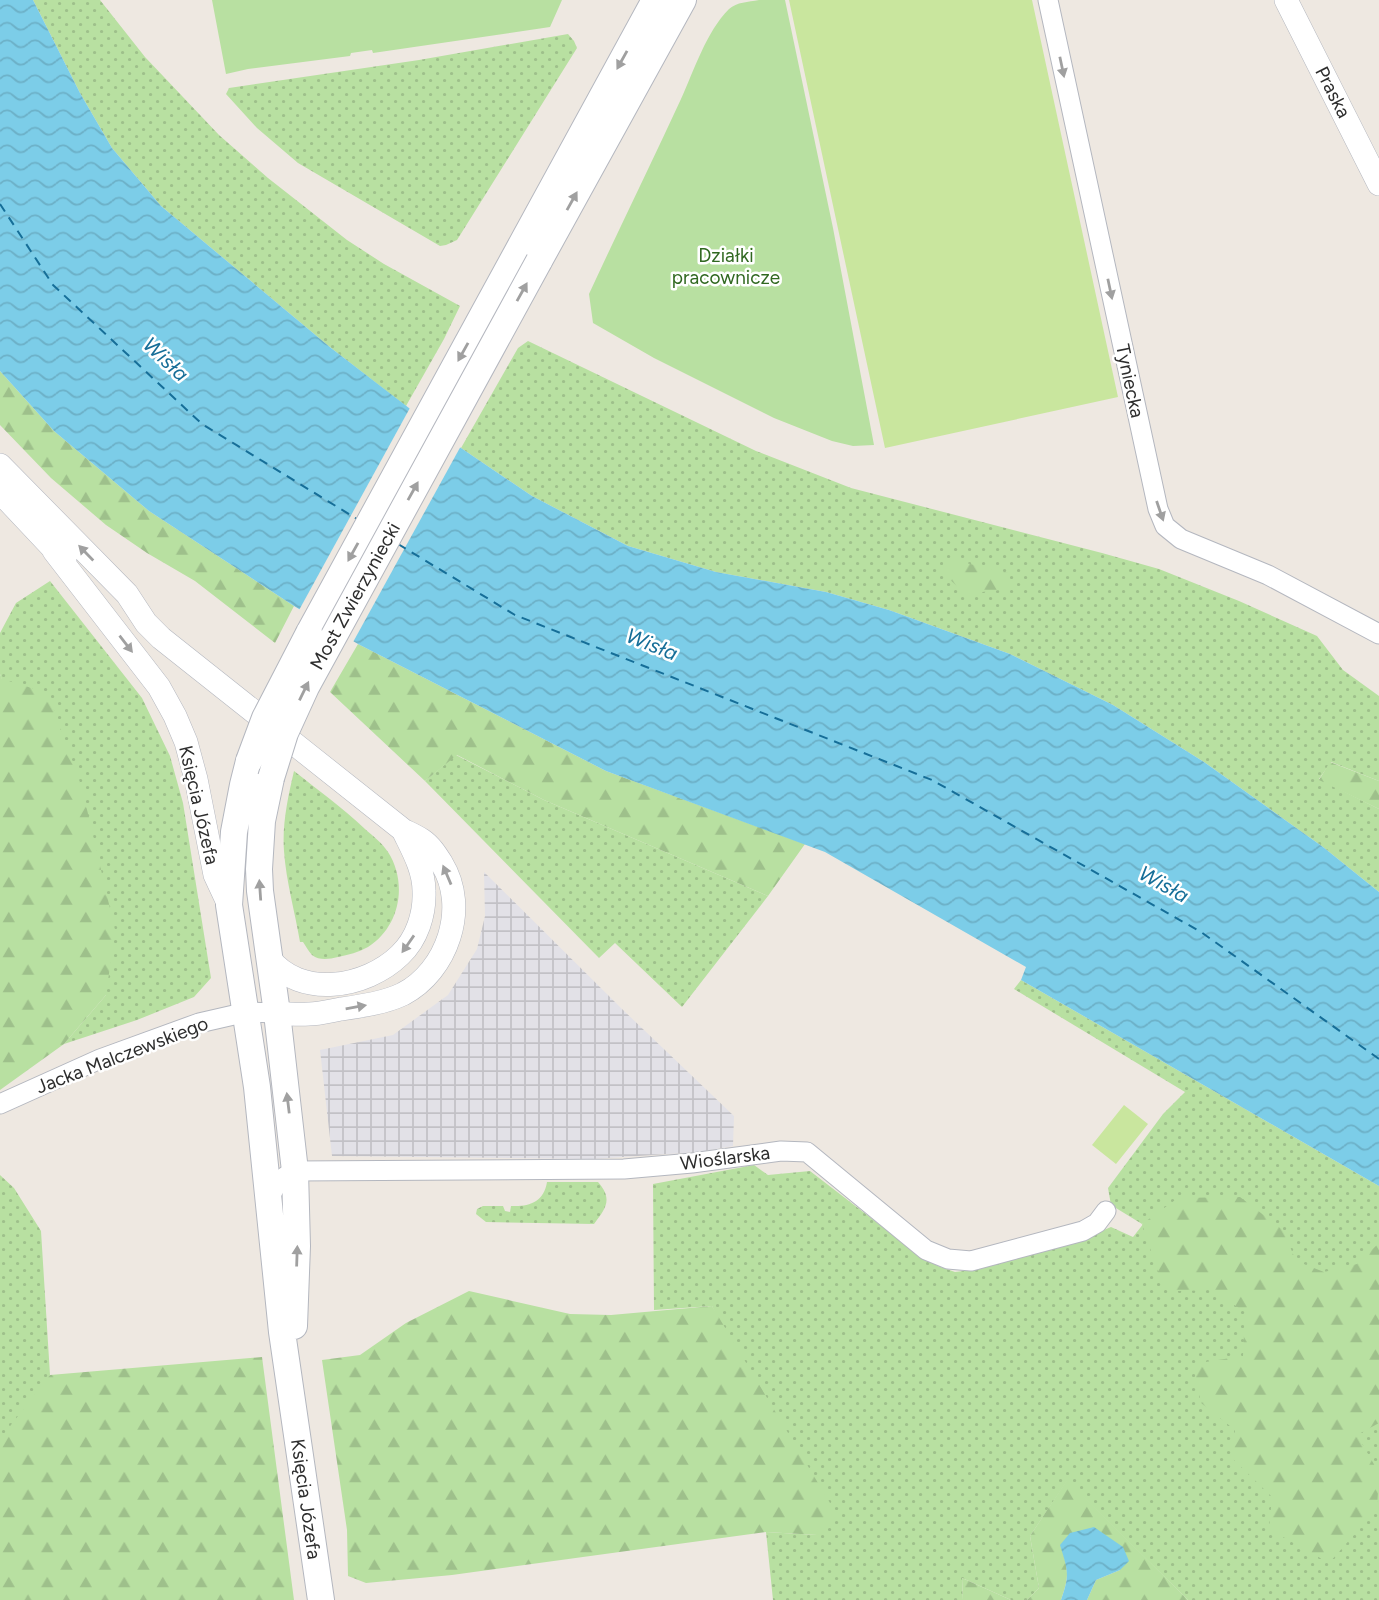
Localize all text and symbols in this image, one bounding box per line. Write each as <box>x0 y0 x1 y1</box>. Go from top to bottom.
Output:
one-way arrow <box>616 50 628 69</box>
one-way arrow <box>1057 56 1068 78</box>
street label: Praska <box>1310 62 1356 122</box>
one-way arrow <box>566 191 578 211</box>
park label: Działki pracownicze <box>672 244 780 289</box>
one-way arrow <box>1105 278 1116 300</box>
one-way arrow <box>516 282 528 302</box>
water label: Wisła <box>138 332 194 386</box>
street label: Tyniecka <box>1111 342 1149 420</box>
one-way arrow <box>457 343 469 362</box>
one-way arrow <box>407 482 419 501</box>
one-way arrow <box>1155 501 1166 522</box>
street label: Most Zwierzyniecki <box>305 518 405 674</box>
one-way arrow <box>348 542 359 562</box>
one-way arrow <box>78 545 94 561</box>
water label: Wisła <box>623 622 681 666</box>
one-way arrow <box>118 635 132 653</box>
one-way arrow <box>298 681 309 701</box>
street label: Księcia Józefa <box>174 743 224 867</box>
water label: Wisła <box>1135 860 1193 908</box>
one-way arrow <box>441 864 452 885</box>
one-way arrow <box>254 879 265 901</box>
one-way arrow <box>401 935 415 953</box>
one-way arrow <box>345 1001 367 1012</box>
street label: Jacka Malczewskiego <box>33 1012 211 1098</box>
one-way arrow <box>282 1092 293 1114</box>
street label: Wioślarska <box>679 1141 771 1175</box>
one-way arrow <box>291 1244 302 1266</box>
street label: Księcia Józefa <box>286 1437 326 1561</box>

